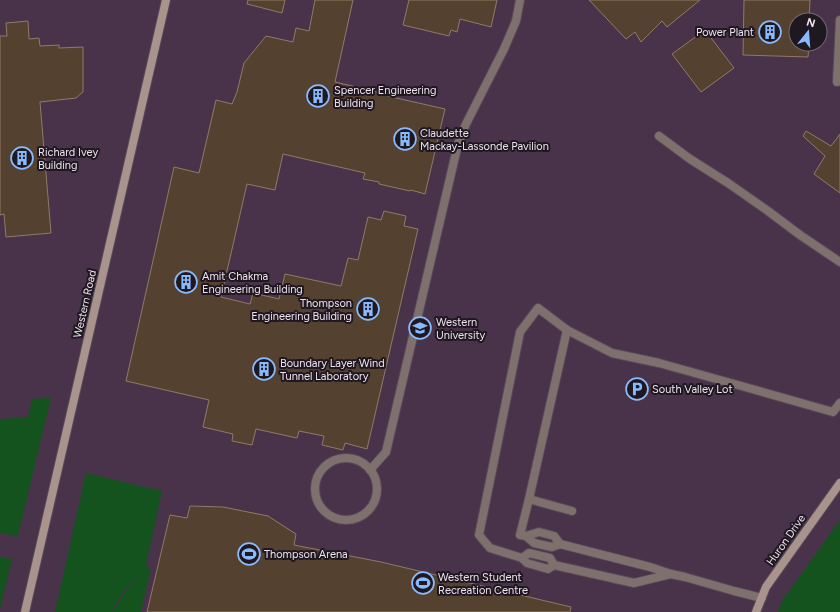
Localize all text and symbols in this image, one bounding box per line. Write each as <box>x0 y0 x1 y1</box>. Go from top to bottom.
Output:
north arrow <box>788 12 828 52</box>
text: N <box>805 15 817 30</box>
building icon: Power Plant <box>757 19 783 45</box>
place label: Power Plant <box>696 26 754 39</box>
building icon: Spencer Engineering Building <box>305 83 331 109</box>
place label: Spencer Engineering Building <box>334 84 436 110</box>
building icon: Claudette Mackay-Lassonde Pavilion <box>392 126 418 152</box>
place label: Claudette Mackay-Lassonde Pavilion <box>420 127 549 153</box>
building icon: Richard Ivey Building <box>9 145 35 171</box>
place label: Richard Ivey Building <box>38 146 98 172</box>
street label: Western Road <box>71 269 99 339</box>
building icon: Amit Chakma Engineering Building <box>173 269 199 295</box>
place label: Amit Chakma Engineering Building <box>202 270 303 296</box>
building icon: Thompson Engineering Building <box>355 296 381 322</box>
place label: Thompson Engineering Building <box>251 297 352 323</box>
school or university icon: Western University <box>407 315 433 341</box>
place label: Western University <box>436 316 486 342</box>
building icon: Boundary Layer Wind Tunnel Laboratory <box>251 356 277 382</box>
place label: Boundary Layer Wind Tunnel Laboratory <box>280 357 385 383</box>
parking icon: South Valley Lot <box>624 376 650 402</box>
place label: South Valley Lot <box>652 383 733 396</box>
street label: Huron Drive <box>764 512 808 568</box>
sports icon: Thompson Arena <box>236 541 262 567</box>
place label: Thompson Arena <box>264 548 348 561</box>
sports icon: Western Student Recreation Centre <box>410 570 436 596</box>
place label: Western Student Recreation Centre <box>438 571 528 597</box>

